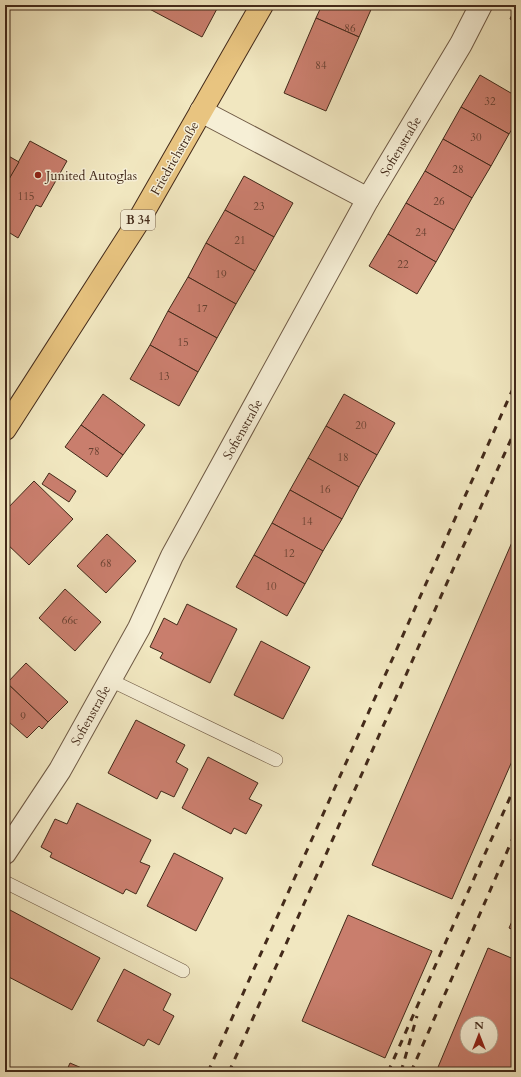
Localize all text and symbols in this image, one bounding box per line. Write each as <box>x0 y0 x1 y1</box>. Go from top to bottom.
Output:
house number: 86 <box>344 21 356 36</box>
house number: 84 <box>315 58 327 73</box>
house number: 32 <box>484 94 496 109</box>
street label: Sofienstraße <box>376 113 426 180</box>
street label: Friedrichstraße <box>146 118 203 199</box>
house number: 30 <box>470 130 482 145</box>
house number: 28 <box>452 162 464 177</box>
place label: Junited Autoglas <box>44 167 137 185</box>
marker: Junited Autoglas <box>33 170 43 180</box>
house number: 115 <box>18 189 34 204</box>
house number: 26 <box>433 194 445 209</box>
house number: 23 <box>253 199 265 214</box>
road number: B 34 <box>121 210 155 230</box>
house number: 24 <box>415 225 427 240</box>
house number: 21 <box>234 233 246 248</box>
house number: 22 <box>397 257 409 272</box>
house number: 19 <box>215 267 227 282</box>
house number: 17 <box>196 301 208 316</box>
house number: 15 <box>177 335 189 350</box>
house number: 13 <box>158 369 170 384</box>
street label: Sofienstraße <box>219 396 267 463</box>
house number: 20 <box>355 418 367 433</box>
house number: 78 <box>88 444 100 459</box>
house number: 18 <box>337 450 349 465</box>
house number: 16 <box>319 482 331 497</box>
house number: 14 <box>301 514 313 529</box>
house number: 12 <box>283 546 295 561</box>
house number: 68 <box>100 556 112 571</box>
house number: 10 <box>265 579 277 594</box>
house number: 66c <box>62 613 78 628</box>
street label: Sofienstraße <box>67 682 115 749</box>
house number: 9 <box>20 709 26 724</box>
north arrow <box>459 1015 499 1055</box>
text: N <box>474 1018 484 1033</box>

